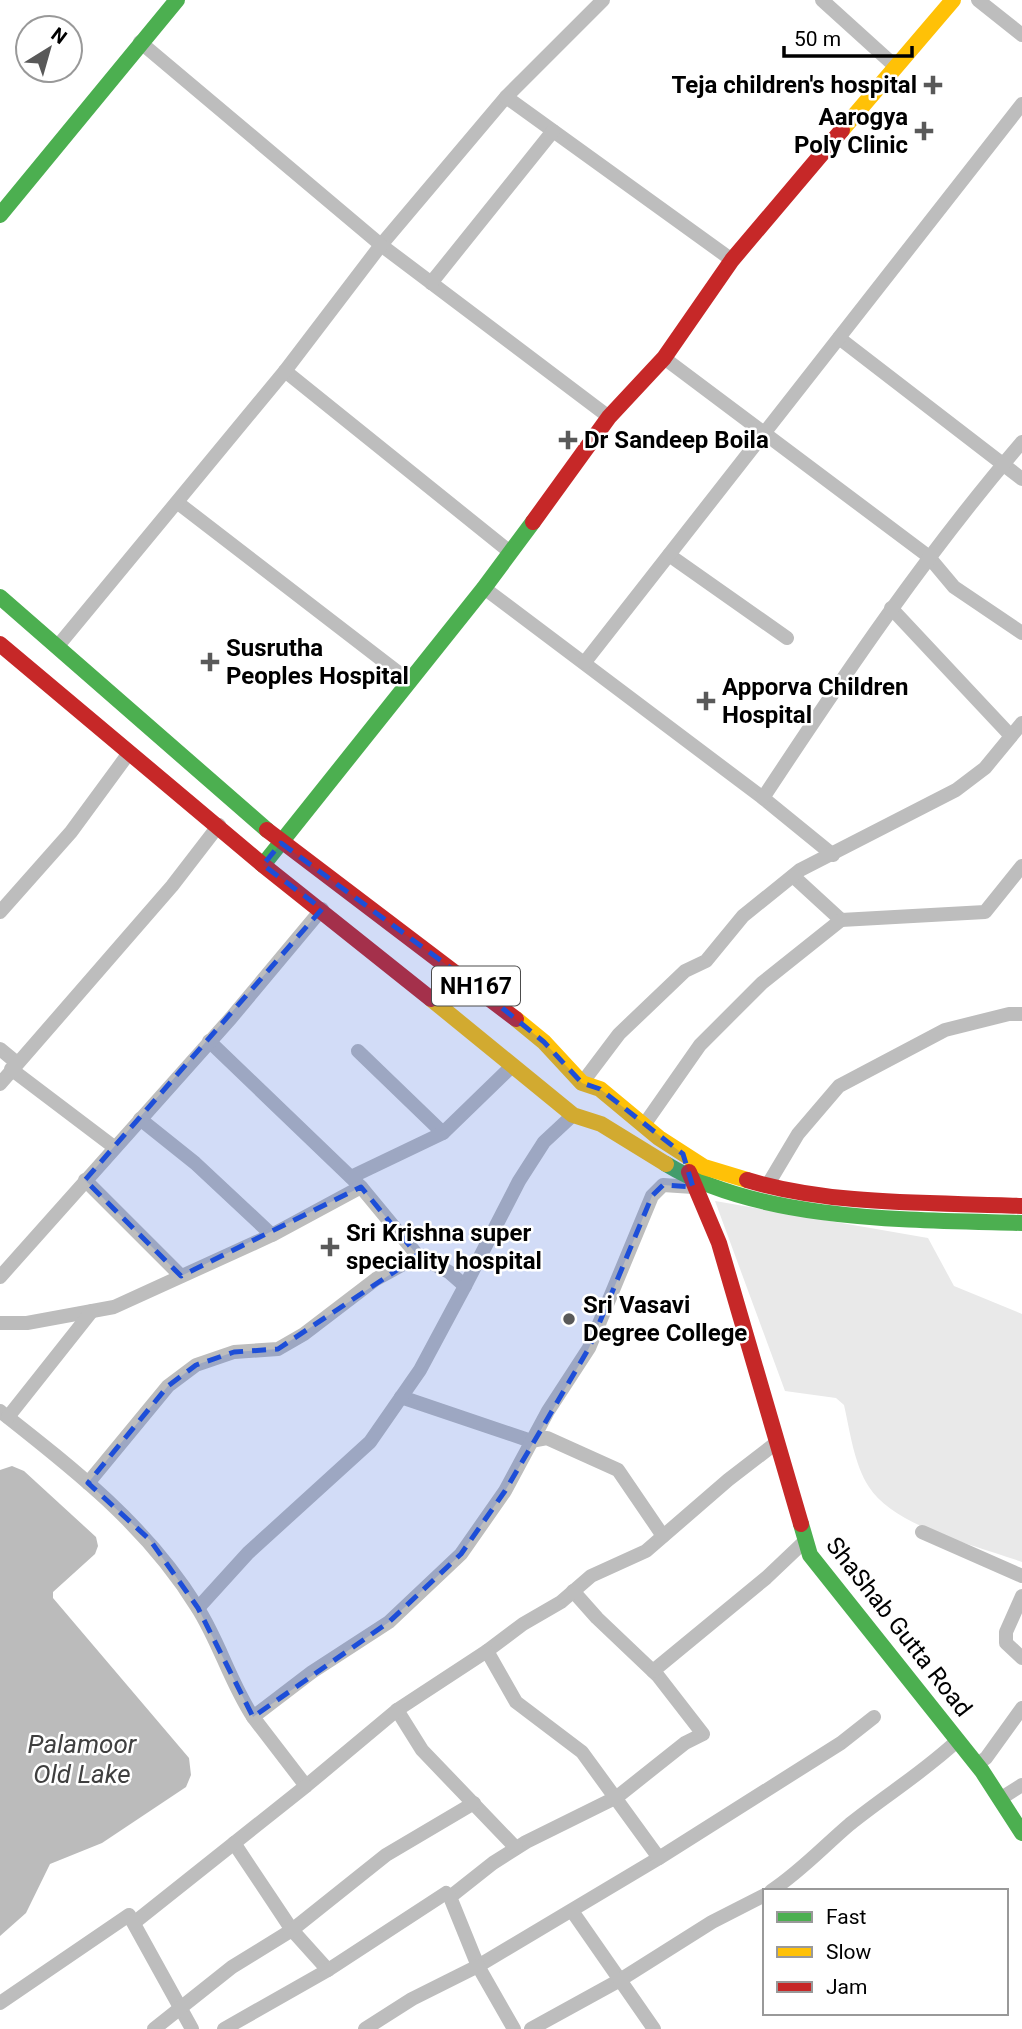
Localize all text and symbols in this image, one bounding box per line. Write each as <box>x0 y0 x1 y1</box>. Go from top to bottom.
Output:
north arrow <box>14 14 84 84</box>
scale bar <box>784 14 912 58</box>
text: N <box>47 23 71 49</box>
text: 50 m <box>794 27 841 51</box>
place label: Teja children's hospital <box>671 71 917 99</box>
marker: Teja children's hospital <box>923 75 943 95</box>
place label: Aarogya Poly Clinic <box>794 103 908 159</box>
marker: Aarogya Poly Clinic <box>914 121 934 141</box>
place label: Dr Sandeep Boila <box>584 426 769 454</box>
marker: Dr Sandeep Boila <box>558 430 578 450</box>
place label: Susrutha Peoples Hospital <box>226 634 409 690</box>
marker: Susrutha Peoples Hospital <box>200 652 220 672</box>
place label: Apporva Children Hospital <box>722 673 908 729</box>
marker: Apporva Children Hospital <box>696 691 716 711</box>
road number: NH167 <box>432 967 520 1006</box>
place label: Sri Krishna super speciality hospital <box>346 1219 542 1275</box>
marker: Sri Krishna super speciality hospital <box>320 1237 340 1257</box>
place label: Sri Vasavi Degree College <box>583 1291 747 1347</box>
marker: Sri Vasavi Degree College <box>561 1311 577 1327</box>
street label: ShaShab Gutta Road <box>820 1532 978 1722</box>
water label: Palamoor Old Lake <box>28 1729 138 1789</box>
legend <box>763 1889 1008 2015</box>
text: Fast <box>826 1905 867 1929</box>
text: Slow <box>826 1940 872 1964</box>
text: Jam <box>826 1975 867 1999</box>

